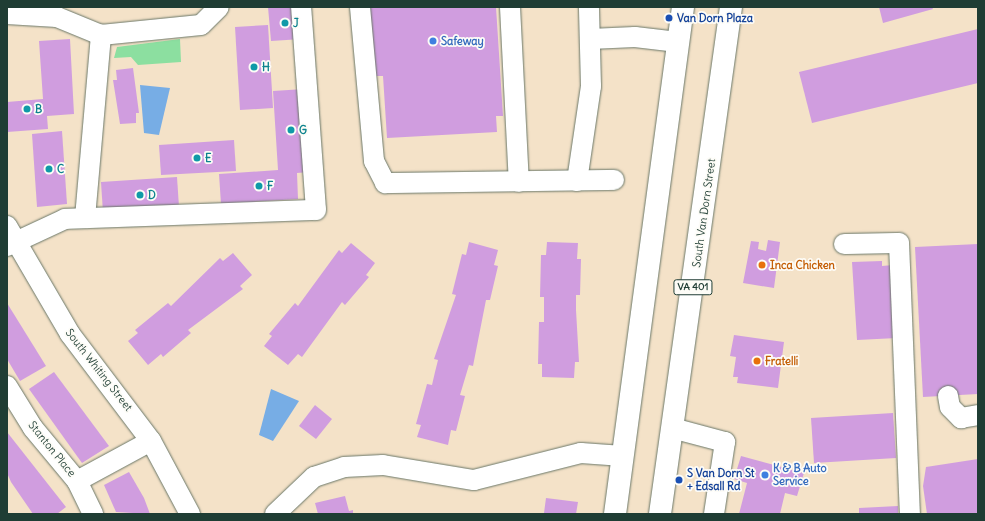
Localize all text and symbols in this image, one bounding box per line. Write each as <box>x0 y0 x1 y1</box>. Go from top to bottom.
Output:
place label: Van Dorn Plaza <box>677 11 753 25</box>
marker: Van Dorn Plaza <box>664 13 674 23</box>
place label: J <box>293 16 299 30</box>
marker: J <box>280 18 290 28</box>
place label: Safeway <box>441 34 484 48</box>
marker: Safeway <box>428 36 438 46</box>
place label: H <box>262 60 270 74</box>
marker: H <box>249 62 259 72</box>
place label: B <box>35 102 42 116</box>
marker: B <box>22 104 32 114</box>
place label: G <box>299 123 307 137</box>
marker: G <box>286 125 296 135</box>
place label: E <box>205 151 211 165</box>
marker: E <box>192 153 202 163</box>
street label: South Van Dorn Street <box>690 158 718 268</box>
place label: C <box>57 162 64 176</box>
marker: C <box>44 164 54 174</box>
place label: F <box>267 179 273 193</box>
marker: F <box>254 181 264 191</box>
place label: D <box>148 188 156 202</box>
marker: D <box>135 190 145 200</box>
place label: Inca Chicken <box>770 258 835 272</box>
marker: Inca Chicken <box>757 260 767 270</box>
road number: VA 401 <box>673 279 713 295</box>
street label: South Whiting Street <box>63 326 135 414</box>
place label: Fratelli <box>765 354 798 368</box>
marker: Fratelli <box>752 356 762 366</box>
street label: Stanton Place <box>26 419 78 479</box>
place label: K & B Auto Service <box>773 462 827 488</box>
place label: S Van Dorn St + Edsall Rd <box>687 467 755 493</box>
marker: K & B Auto Service <box>760 470 770 480</box>
marker: S Van Dorn St + Edsall Rd <box>674 475 684 485</box>

